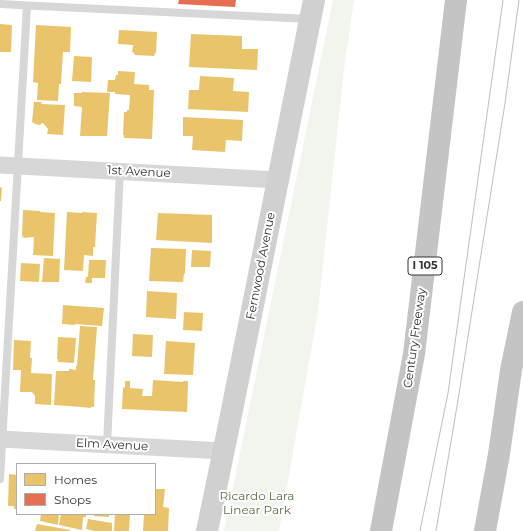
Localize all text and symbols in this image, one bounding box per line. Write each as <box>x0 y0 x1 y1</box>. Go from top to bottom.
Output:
street label: 1st Avenue <box>107 163 171 181</box>
street label: Fernwood Avenue <box>244 211 278 321</box>
road number: I 105 <box>408 257 442 275</box>
street label: Century Freeway <box>401 287 429 389</box>
street label: Elm Avenue <box>75 436 149 454</box>
legend <box>16 463 156 515</box>
text: Homes <box>54 472 97 487</box>
park label: Ricardo Lara Linear Park <box>220 489 294 517</box>
text: Shops <box>54 492 91 507</box>

